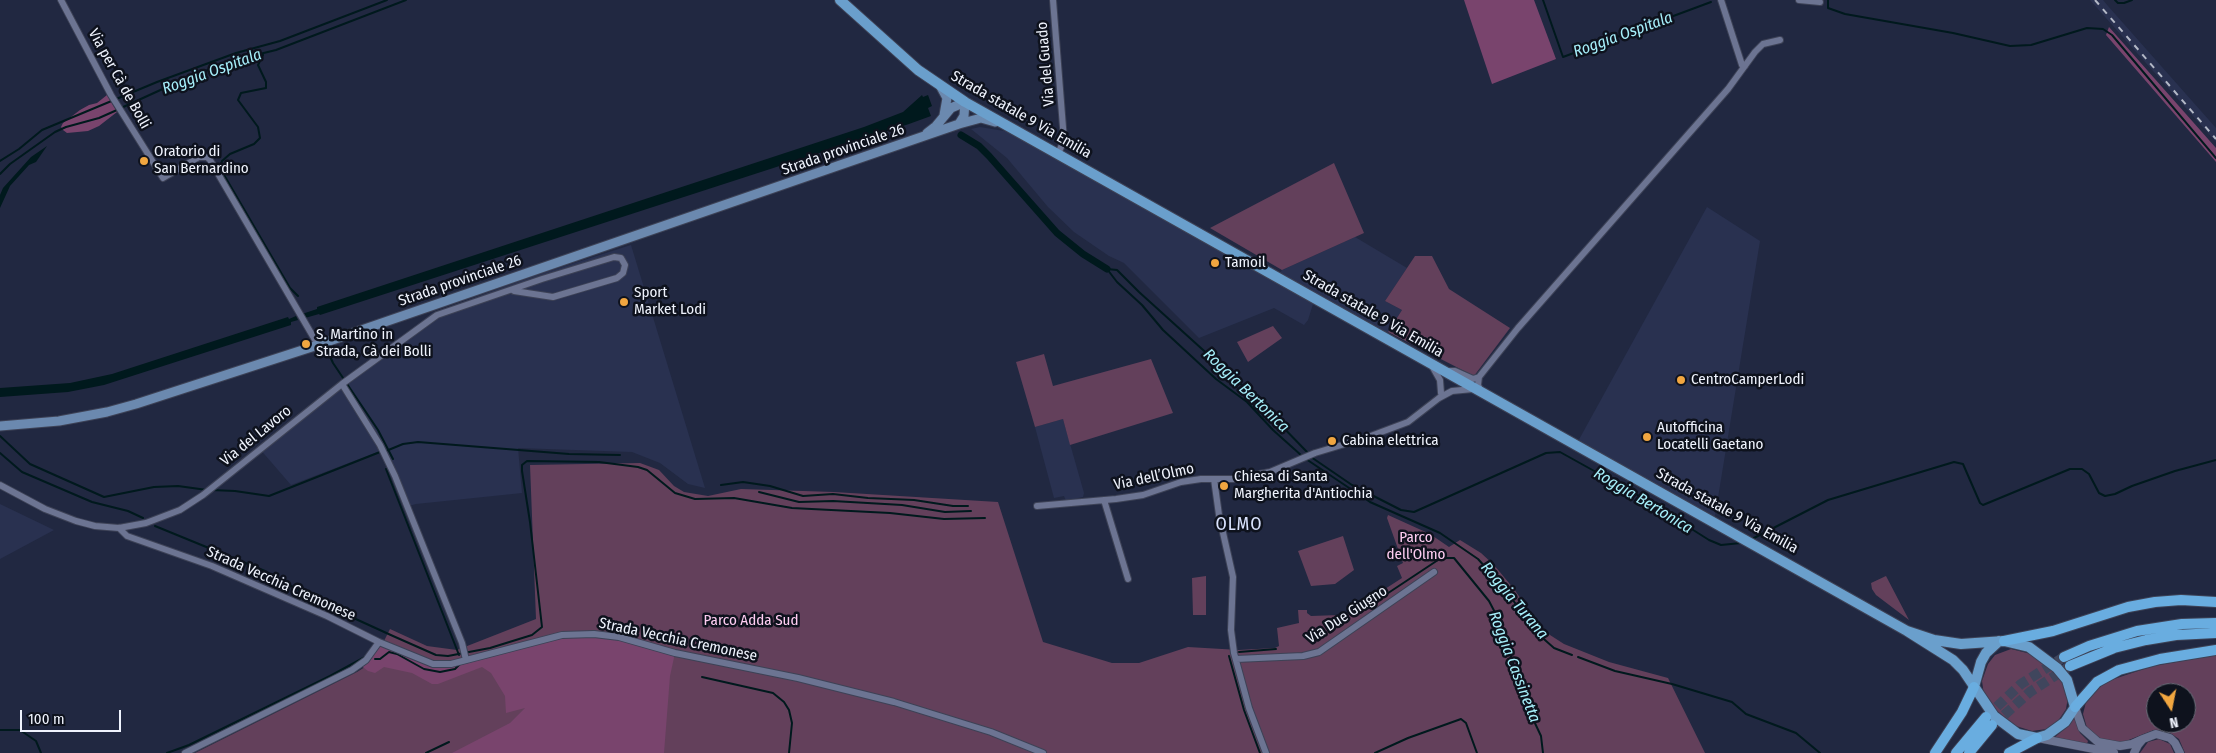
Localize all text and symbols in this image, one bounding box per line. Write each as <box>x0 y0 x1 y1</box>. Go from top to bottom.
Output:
water label: Roggia Ospitala <box>1571 8 1675 62</box>
street label: Via del Guado <box>1033 21 1059 107</box>
street label: Via per Cà de Bolli <box>84 26 154 132</box>
water label: Roggia Ospitala <box>160 45 264 99</box>
street label: Strada statale 9 Via Emilia <box>948 67 1094 163</box>
street label: Strada provinciale 26 <box>779 121 907 179</box>
place label: Oratorio di San Bernardino <box>154 143 249 178</box>
marker: Oratorio di San Bernardino <box>138 155 150 167</box>
street label: Strada provinciale 26 <box>396 252 524 310</box>
place label: Tamoil <box>1225 254 1266 272</box>
marker: Tamoil <box>1209 257 1221 269</box>
street label: Strada statale 9 Via Emilia <box>1300 266 1446 362</box>
place label: Sport Market Lodi <box>634 284 706 319</box>
marker: Sport Market Lodi <box>618 296 630 308</box>
place label: S. Martino in Strada, Cà dei Bolli <box>316 326 431 361</box>
marker: S. Martino in Strada, Cà dei Bolli <box>300 338 312 350</box>
water label: Roggia Bertonica <box>1199 345 1293 437</box>
place label: CentroCamperLodi <box>1691 371 1804 389</box>
marker: CentroCamperLodi <box>1675 374 1687 386</box>
street label: Via del Lavoro <box>217 402 295 470</box>
place label: Autofficina Locatelli Gaetano <box>1657 419 1763 454</box>
marker: Autofficina Locatelli Gaetano <box>1641 431 1653 443</box>
place label: Cabina elettrica <box>1342 432 1439 450</box>
marker: Cabina elettrica <box>1326 435 1338 447</box>
street label: Via dell’Olmo <box>1112 460 1196 494</box>
water label: Roggia Bertonica <box>1590 464 1696 538</box>
street label: Strada statale 9 Via Emilia <box>1653 465 1801 557</box>
place label: Chiesa di Santa Margherita d'Antiochia <box>1234 468 1373 503</box>
marker: Chiesa di Santa Margherita d'Antiochia <box>1218 480 1230 492</box>
district label: OLMO <box>1215 514 1263 536</box>
park label: Parco dell'Olmo <box>1387 529 1445 564</box>
street label: Strada Vecchia Cremonese <box>204 543 358 625</box>
water label: Roggia Turana <box>1476 559 1552 643</box>
street label: Via Due Giugno <box>1303 582 1391 648</box>
water label: Roggia Cassinetta <box>1484 609 1544 725</box>
park label: Parco Adda Sud <box>704 612 798 630</box>
street label: Strada Vecchia Cremonese <box>597 614 759 666</box>
north arrow <box>2146 683 2196 733</box>
scale bar <box>22 700 124 732</box>
text: 100 m <box>28 710 65 728</box>
text: N <box>2168 713 2180 731</box>

